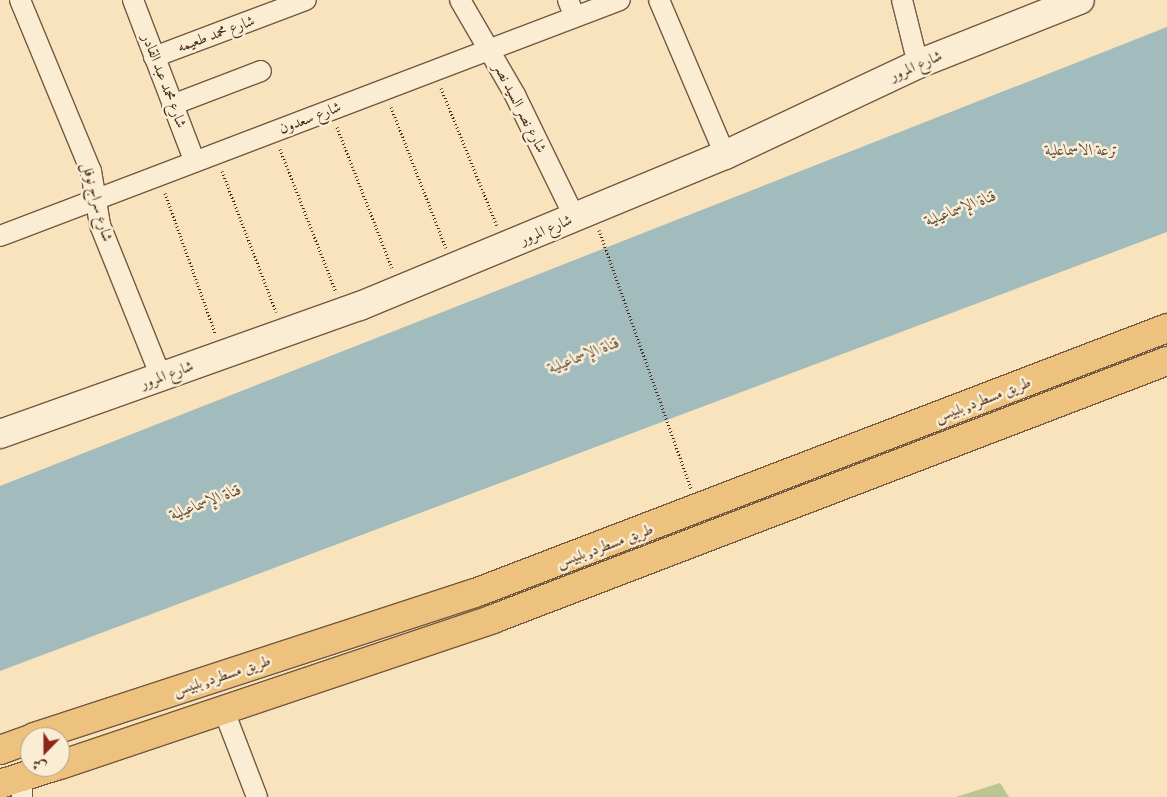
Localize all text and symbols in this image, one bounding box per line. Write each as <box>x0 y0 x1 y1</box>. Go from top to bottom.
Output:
street label: شارع محمد طعيمه <box>175 12 257 56</box>
street label: شارع محمد عبد القادر <box>138 31 190 131</box>
street label: شارع المرور <box>887 47 945 85</box>
street label: شارع نصر السيد نصر <box>490 60 550 156</box>
street label: شارع سعدون <box>276 98 344 138</box>
water label: ترعة الاسماعلية <box>1045 140 1119 160</box>
street label: شارع سراج نوفل <box>78 160 116 244</box>
water label: قناة الإسماعيلية <box>923 186 999 230</box>
street label: شارع المرور <box>517 211 575 249</box>
water label: قناة الإسماعيلية <box>546 333 622 377</box>
street label: شارع المرور <box>138 357 196 393</box>
street label: طريق مسطرد, بلبيس <box>932 373 1034 427</box>
water label: قناة الإسماعيلية <box>168 480 244 524</box>
street label: طريق مسطرد, بلبيس <box>554 520 656 572</box>
street label: طريق مسطرد, بلبيس <box>171 652 273 700</box>
north arrow <box>20 727 70 777</box>
text: ش <box>30 755 49 776</box>

